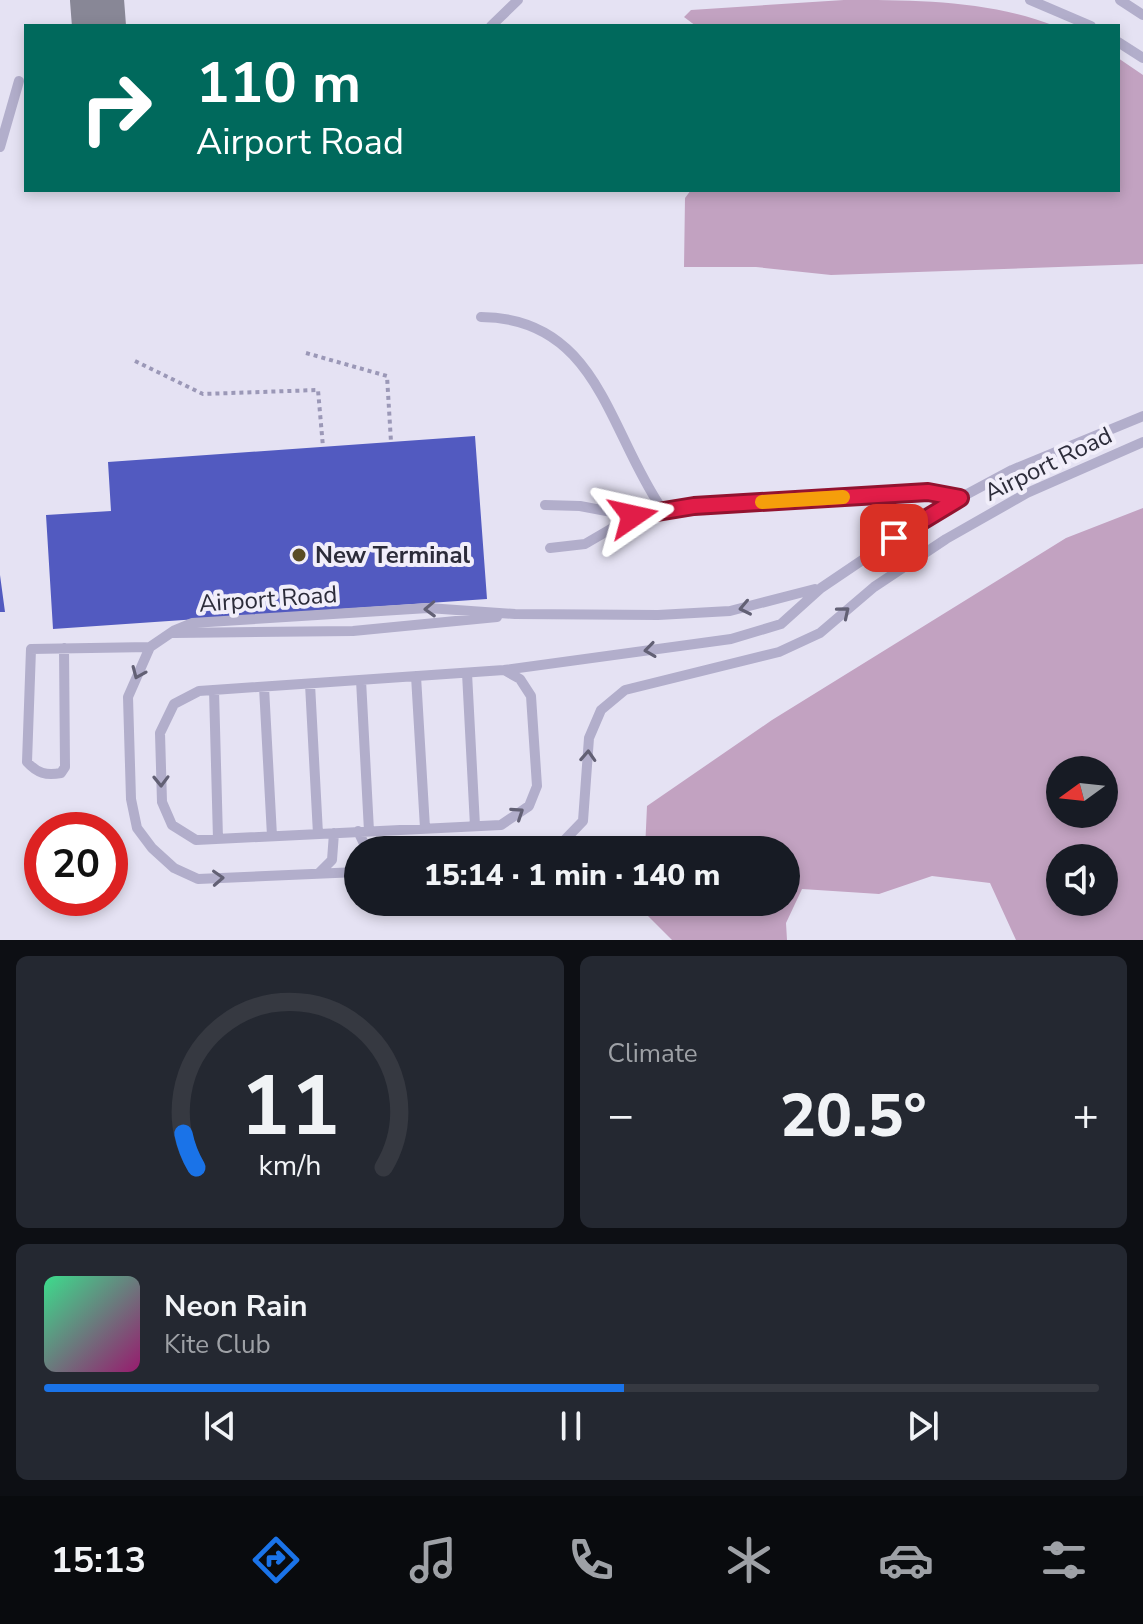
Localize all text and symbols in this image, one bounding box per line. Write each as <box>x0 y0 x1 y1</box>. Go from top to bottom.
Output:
text: 110 m <box>196 45 361 122</box>
icon: right <box>64 56 168 160</box>
text: Airport Road <box>196 118 404 167</box>
street label: Airport Road <box>979 419 1117 509</box>
position arrow <box>591 474 675 558</box>
pin <box>860 504 928 572</box>
icon: arrive <box>872 516 916 560</box>
place label: New Terminal <box>315 539 471 571</box>
marker: New Terminal <box>290 546 308 564</box>
street label: Airport Road <box>198 578 338 620</box>
one-way arrow <box>739 599 753 616</box>
one-way arrow <box>423 600 436 617</box>
one-way arrow <box>835 607 850 622</box>
one-way arrow <box>643 641 657 658</box>
one-way arrow <box>132 664 148 679</box>
one-way arrow <box>579 749 596 762</box>
north arrow <box>1046 756 1118 828</box>
map controls <box>1046 756 1118 916</box>
one-way arrow <box>152 775 170 788</box>
one-way arrow <box>509 808 523 823</box>
speed limit sign: 20 <box>24 812 128 916</box>
button: sound <box>1046 844 1118 916</box>
text: 15:14 · 1 min · 140 m <box>424 855 720 896</box>
one-way arrow <box>212 870 225 887</box>
text: Climate <box>608 1036 698 1071</box>
text: 11 <box>240 1050 340 1163</box>
text: 20.5° <box>780 1075 927 1157</box>
text: − <box>608 1086 634 1146</box>
text: + <box>1073 1086 1099 1146</box>
text: km/h <box>258 1146 321 1185</box>
text: Neon Rain <box>164 1286 308 1327</box>
text: Kite Club <box>164 1327 271 1362</box>
icon: previous <box>198 1404 242 1448</box>
icon: pause <box>549 1404 593 1448</box>
icon: next <box>901 1404 945 1448</box>
icon: directions <box>248 1532 304 1588</box>
icon: music <box>405 1532 461 1588</box>
icon: phone <box>563 1532 619 1588</box>
icon: climate <box>721 1532 777 1588</box>
icon: car <box>878 1532 934 1588</box>
icon: filters <box>1036 1532 1092 1588</box>
text: 15:13 <box>51 1536 146 1585</box>

